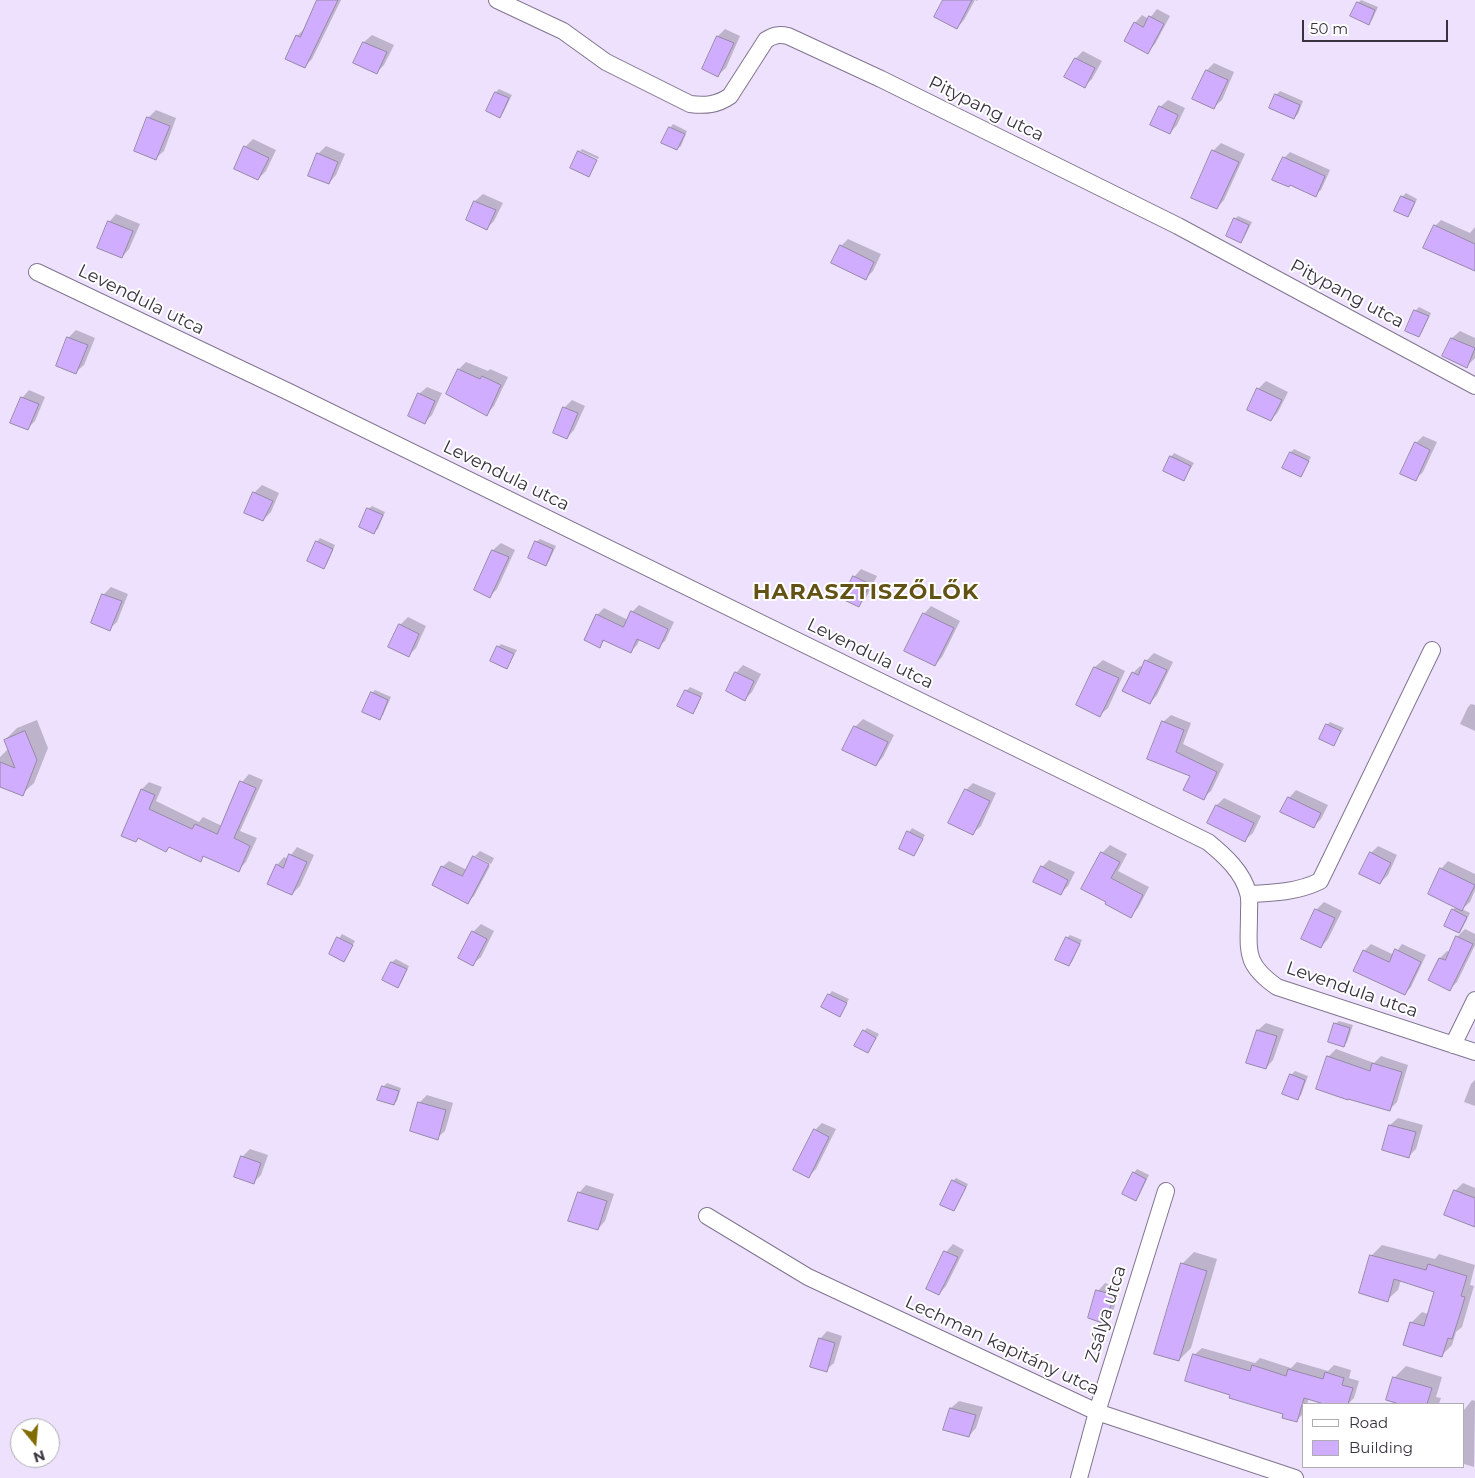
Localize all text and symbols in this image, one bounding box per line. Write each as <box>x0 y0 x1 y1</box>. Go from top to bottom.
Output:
scale bar <box>1305 10 1451 42</box>
text: 50 m <box>1310 19 1348 38</box>
street label: Pitypang utca <box>925 72 1047 146</box>
street label: Pitypang utca <box>1286 255 1408 333</box>
street label: Levendula utca <box>74 260 208 340</box>
street label: Levendula utca <box>439 436 573 516</box>
district label: HARASZTISZŐLŐK <box>751 580 981 606</box>
street label: Levendula utca <box>803 614 937 694</box>
street label: Levendula utca <box>1283 957 1421 1023</box>
street label: Zsálya utca <box>1081 1263 1131 1365</box>
street label: Lechman kapitány utca <box>901 1291 1103 1401</box>
legend <box>1302 1403 1465 1468</box>
text: Road <box>1349 1413 1388 1432</box>
north arrow <box>10 1418 60 1468</box>
text: Building <box>1349 1438 1413 1457</box>
text: N <box>31 1446 47 1467</box>

